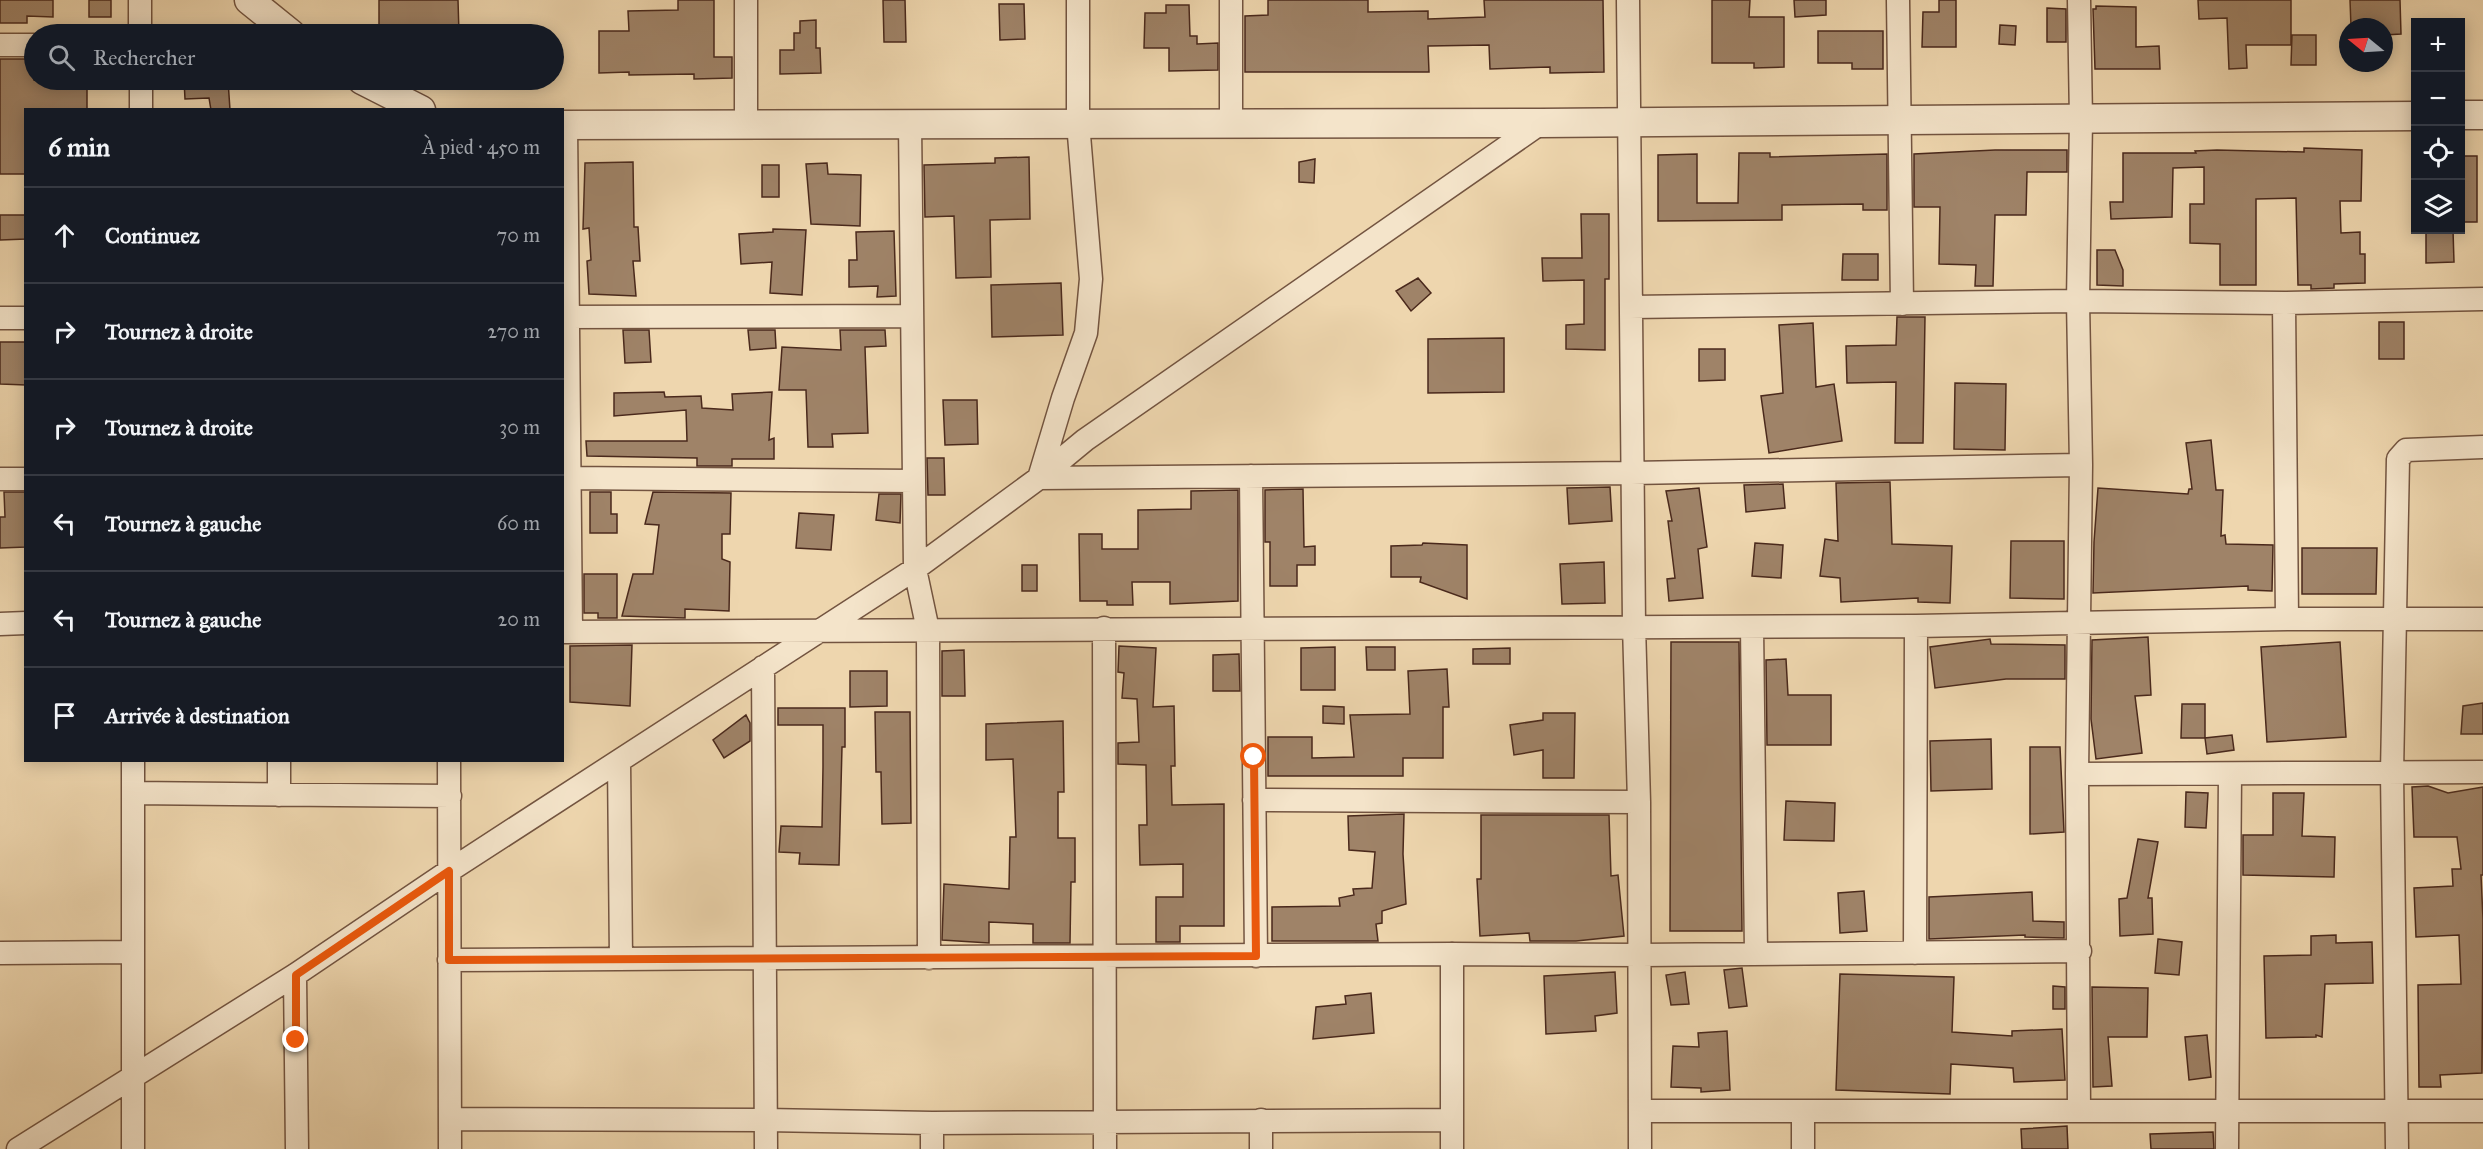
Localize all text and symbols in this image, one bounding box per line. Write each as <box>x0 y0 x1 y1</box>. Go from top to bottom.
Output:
north arrow <box>2339 18 2393 72</box>
map controls <box>2411 18 2465 234</box>
button: + <box>2411 18 2465 72</box>
search box <box>24 24 564 90</box>
icon: search <box>45 41 78 74</box>
text: Rechercher <box>93 44 195 71</box>
button: − <box>2411 72 2465 126</box>
button: locate <box>2411 126 2465 180</box>
text: 6 min <box>48 131 110 163</box>
text: À pied · 450 m <box>422 135 540 159</box>
button: layers <box>2411 180 2465 234</box>
icon: ahead <box>48 219 81 252</box>
text: Continuez <box>105 222 200 249</box>
text: 70 m <box>497 223 540 247</box>
icon: right <box>48 315 81 348</box>
text: Tournez à droite <box>105 318 253 345</box>
text: 270 m <box>487 319 540 343</box>
icon: right <box>48 411 81 444</box>
text: Tournez à droite <box>105 414 253 441</box>
text: 30 m <box>499 415 540 439</box>
icon: left <box>48 507 81 540</box>
text: Tournez à gauche <box>105 510 261 537</box>
text: 60 m <box>497 511 540 535</box>
icon: left <box>48 603 81 636</box>
text: Tournez à gauche <box>105 606 261 633</box>
text: 20 m <box>497 607 540 631</box>
icon: arrive <box>48 699 81 732</box>
text: Arrivée à destination <box>105 702 290 729</box>
route start <box>1240 743 1266 769</box>
route end <box>282 1026 308 1052</box>

